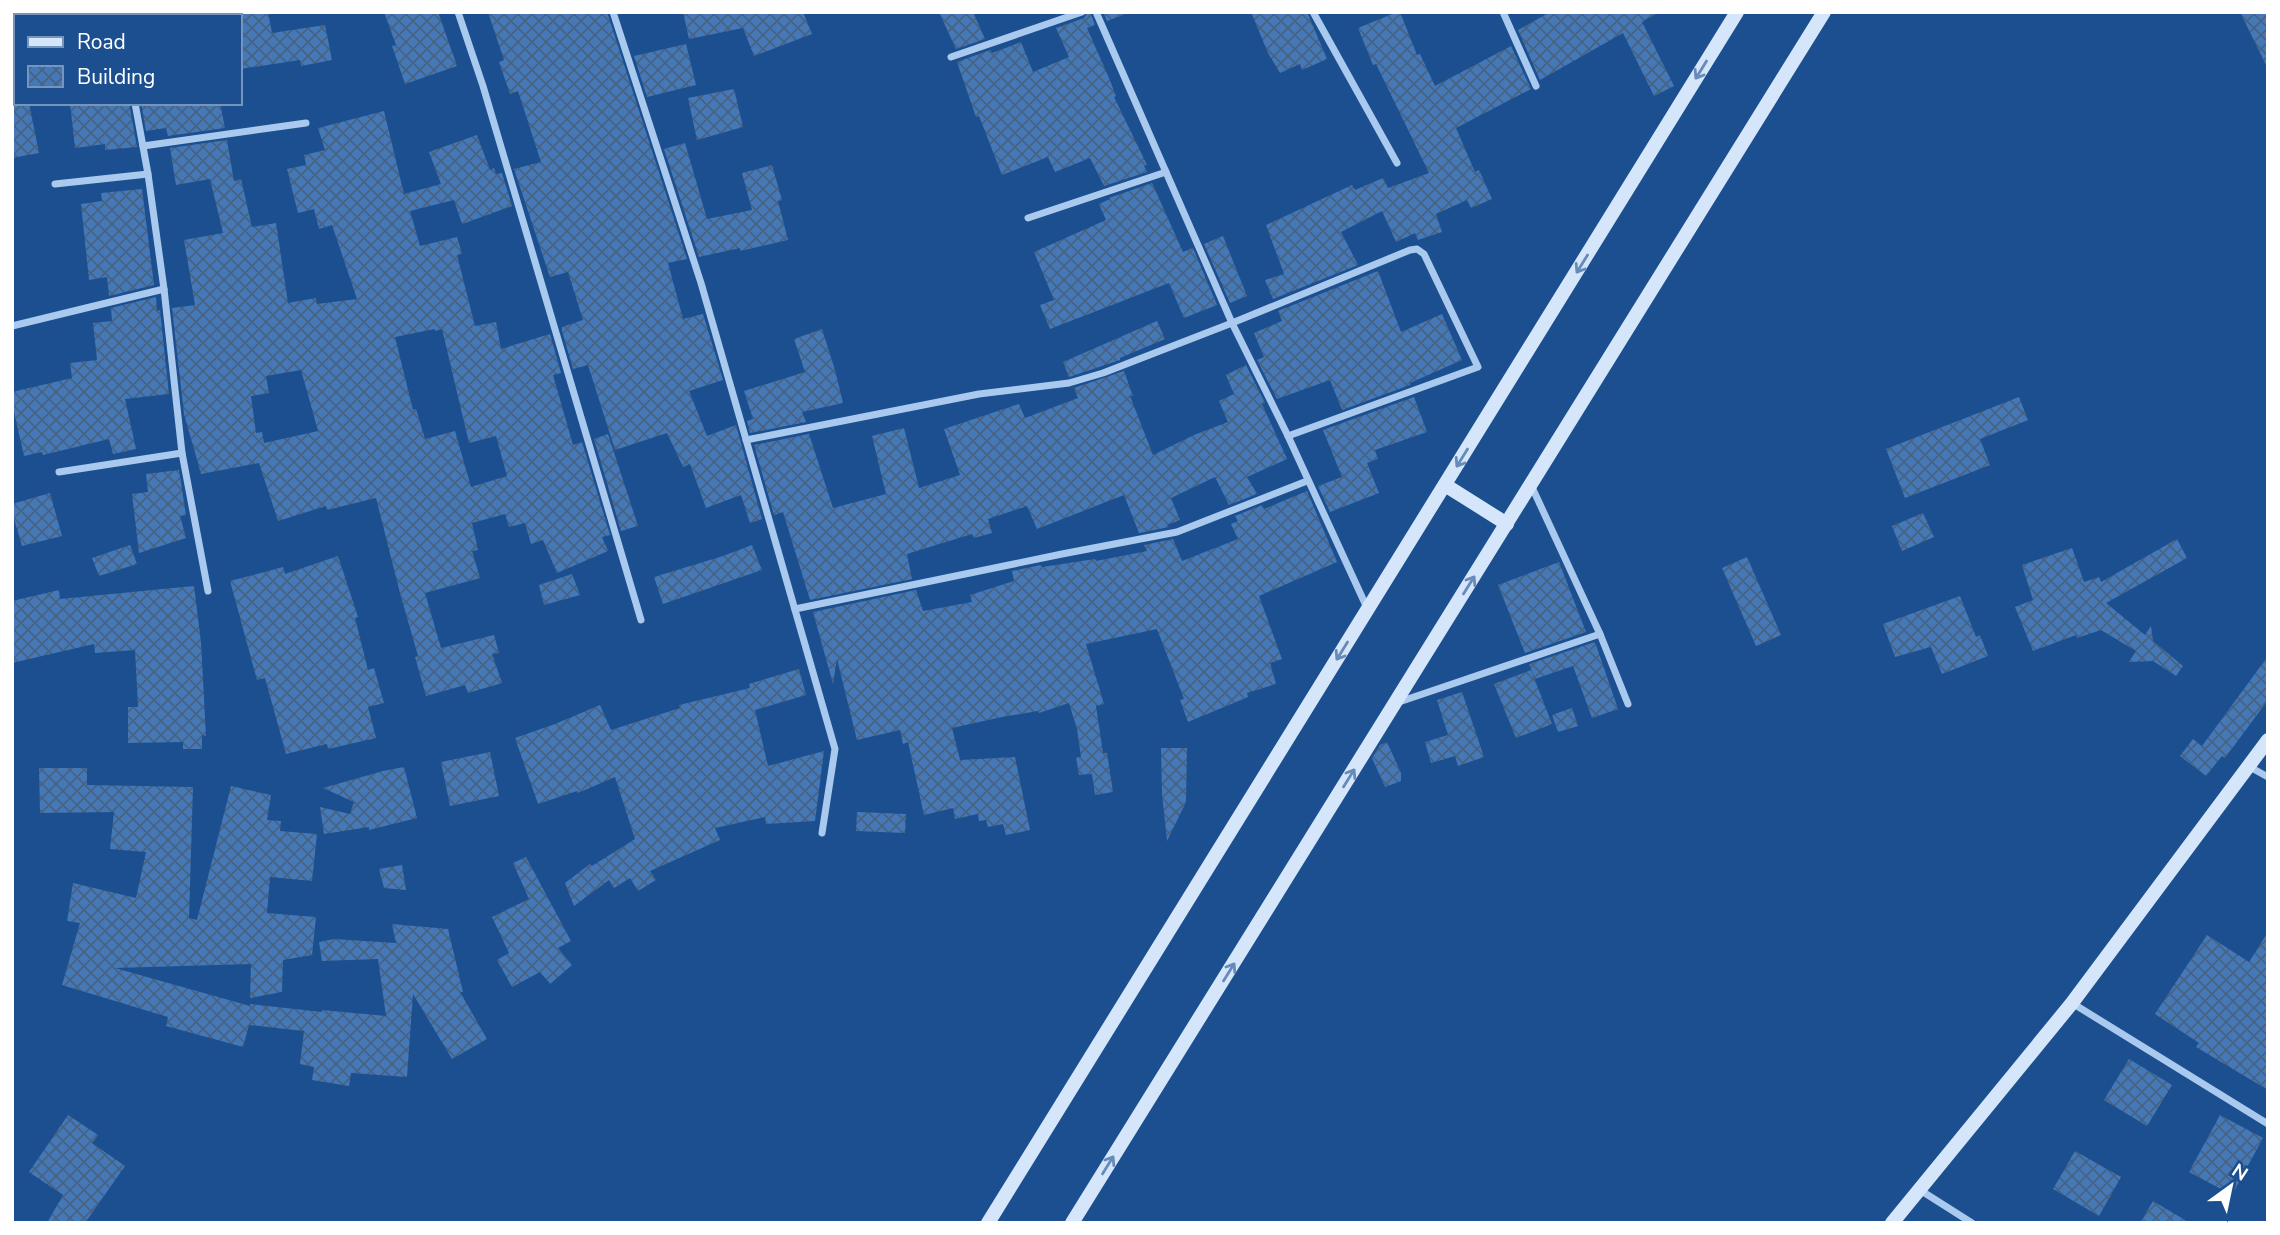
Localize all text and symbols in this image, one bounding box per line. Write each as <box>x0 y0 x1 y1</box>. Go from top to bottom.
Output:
legend <box>14 14 242 105</box>
text: Road <box>77 28 126 56</box>
one-way arrow <box>1694 60 1708 80</box>
text: Building <box>77 63 155 91</box>
one-way arrow <box>1574 254 1589 273</box>
one-way arrow <box>1455 447 1469 467</box>
one-way arrow <box>1462 576 1476 596</box>
one-way arrow <box>1335 641 1350 660</box>
one-way arrow <box>1342 769 1356 789</box>
one-way arrow <box>1222 962 1236 982</box>
north arrow <box>2196 1151 2266 1221</box>
one-way arrow <box>1102 1155 1116 1175</box>
text: N <box>2227 1158 2253 1187</box>

